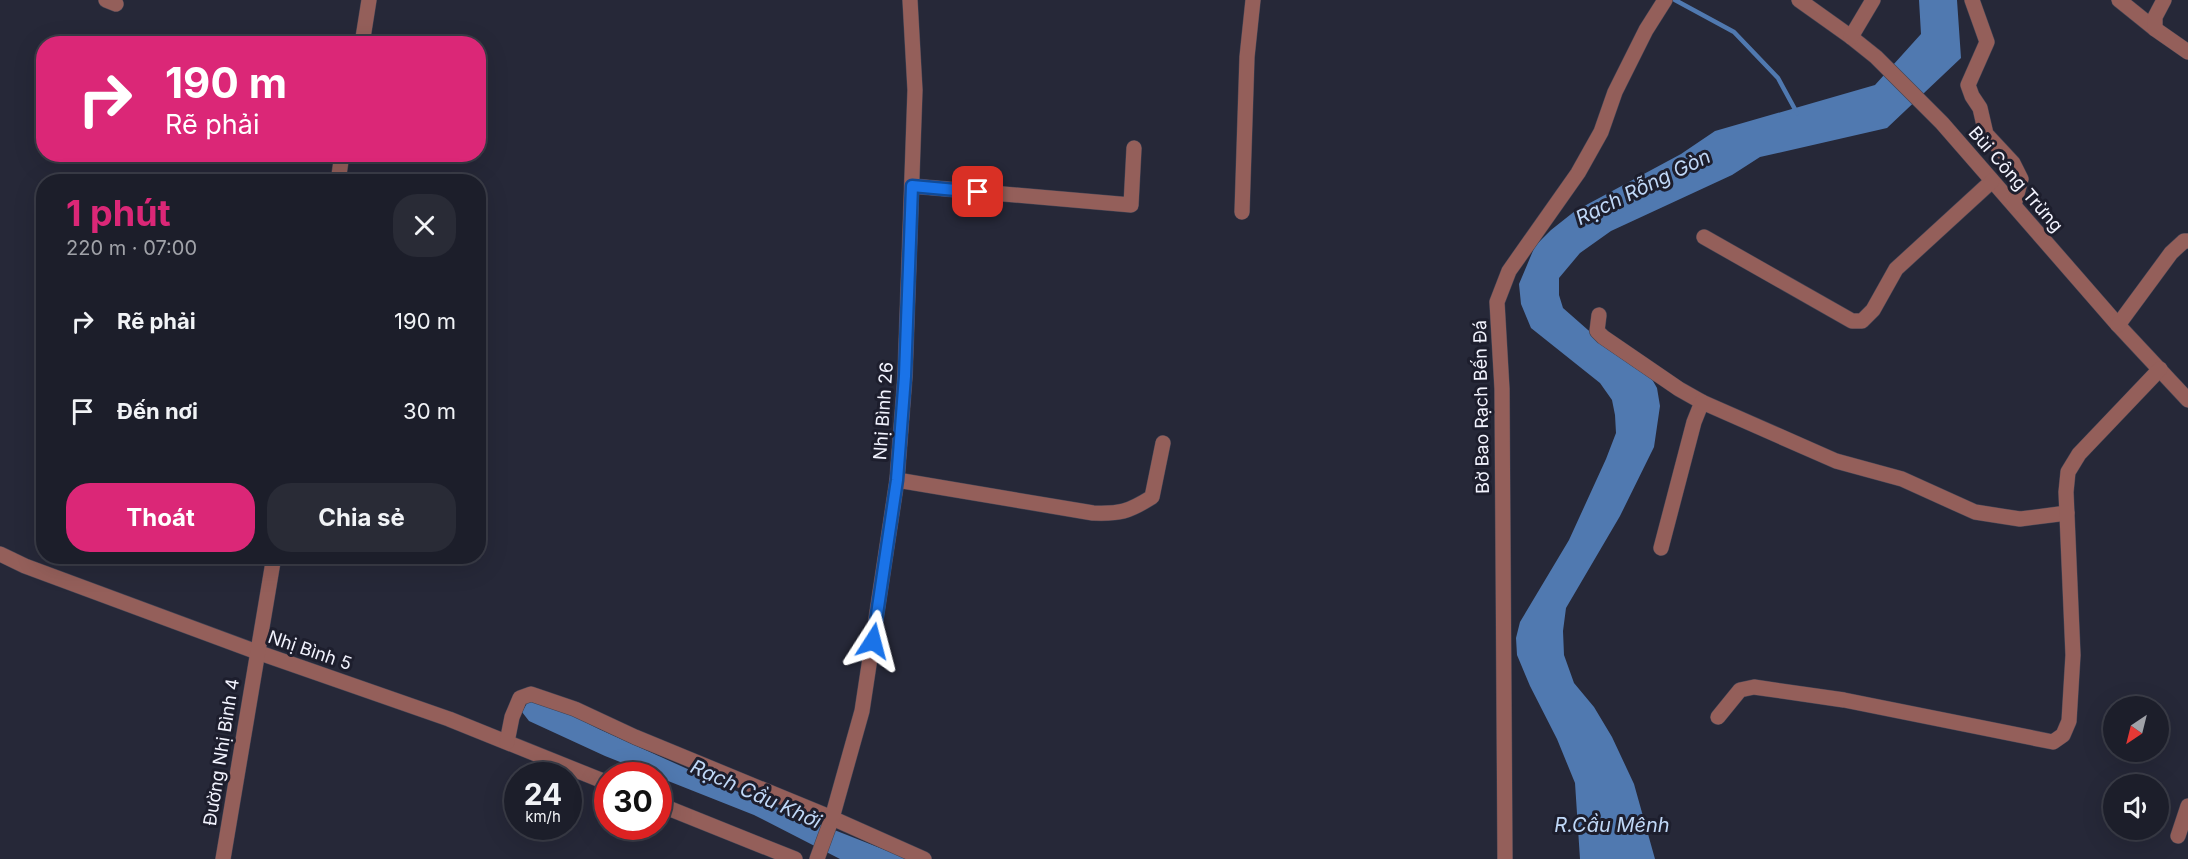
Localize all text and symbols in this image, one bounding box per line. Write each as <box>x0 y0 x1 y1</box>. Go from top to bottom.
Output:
text: 190 m <box>165 57 287 108</box>
icon: right <box>66 60 144 138</box>
text: Rẽ phải <box>165 108 260 141</box>
street label: Bùi Công Trừng <box>1965 122 2067 236</box>
water label: Rạch Rỗng Gòn <box>1572 144 1714 230</box>
pin <box>952 166 1003 217</box>
icon: arrive <box>961 175 994 208</box>
text: 1 phút <box>66 191 171 235</box>
button: close <box>393 194 456 257</box>
text: 220 m · 07:00 <box>66 236 197 260</box>
icon: right <box>66 305 99 338</box>
text: Rẽ phải <box>117 308 196 334</box>
text: 190 m <box>394 308 456 334</box>
street label: Bờ Bao Rạch Bến Đá <box>1469 320 1493 494</box>
street label: Nhị Bình 26 <box>869 361 897 461</box>
icon: arrive <box>66 395 99 428</box>
text: Đến nơi <box>117 398 198 424</box>
text: 30 m <box>403 398 456 424</box>
button: Thoát <box>66 483 255 552</box>
button: Chia sẻ <box>267 483 456 552</box>
position arrow <box>841 609 905 673</box>
street label: Nhị Bình 5 <box>265 626 355 674</box>
street label: Đường Nhị Bình 4 <box>199 677 243 827</box>
north arrow <box>2103 696 2169 762</box>
map controls <box>2103 696 2169 840</box>
water label: Rạch Cầu Khởi <box>687 754 826 834</box>
speed limit sign: 30 <box>594 762 672 840</box>
button: sound <box>2103 774 2169 840</box>
text: 24 <box>524 776 562 812</box>
text: km/h <box>525 807 561 826</box>
water label: R.Cầu Mênh <box>1554 813 1670 837</box>

